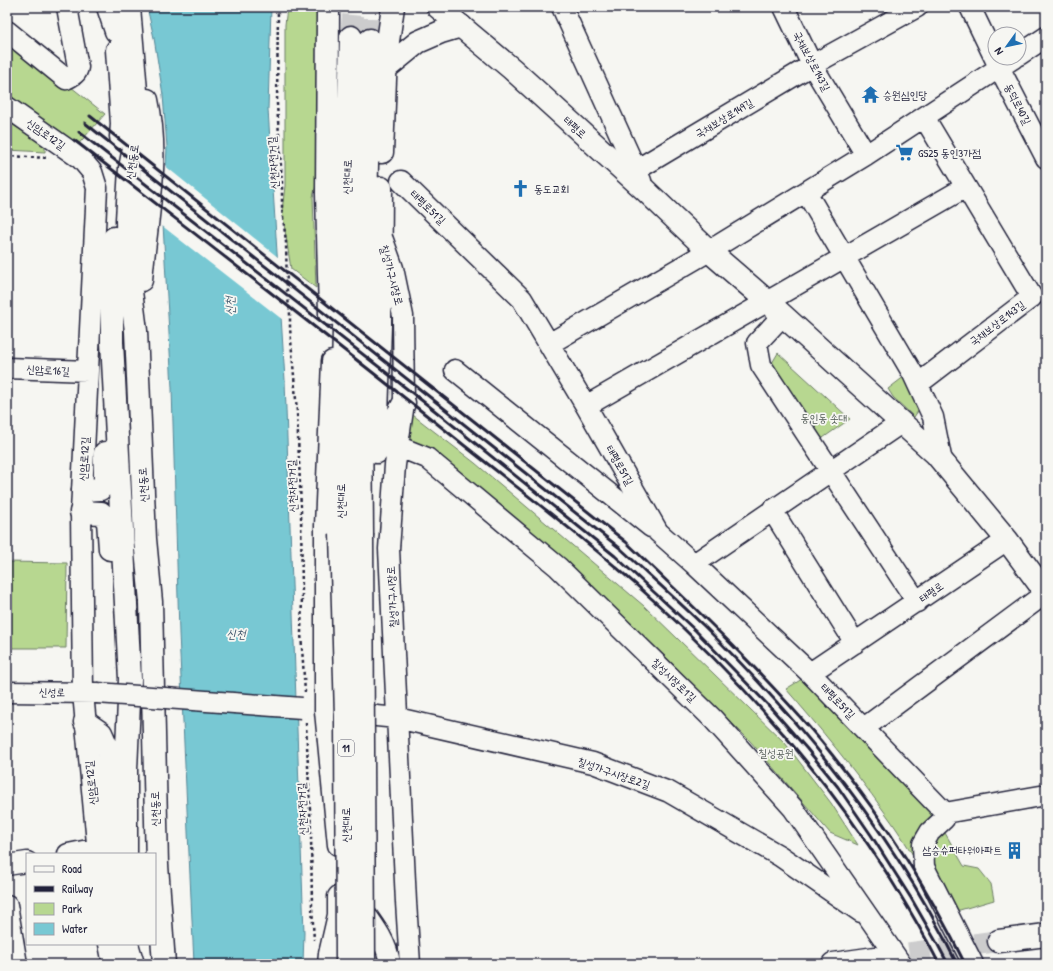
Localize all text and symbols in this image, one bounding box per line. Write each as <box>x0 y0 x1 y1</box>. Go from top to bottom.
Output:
north arrow <box>987 26 1027 66</box>
street label: 국채보상로143길 <box>790 29 834 94</box>
text: N <box>991 45 1006 58</box>
street label: 동덕로40길 <box>1002 81 1034 127</box>
temple icon: 승원심인당 <box>860 85 880 105</box>
place label: 승원심인당 <box>883 88 927 102</box>
street label: 국채보상로149길 <box>692 95 756 141</box>
street label: 태평로 <box>560 113 590 141</box>
street label: 신암로12길 <box>24 115 68 153</box>
street label: 신천자전거길 <box>265 136 281 190</box>
street label: 신천동로 <box>123 143 141 181</box>
supermarket icon: GS25 동인3가점 <box>895 143 915 163</box>
place label: GS25 동인3가점 <box>918 146 981 160</box>
street label: 신천대로 <box>340 159 354 195</box>
church icon: 동도교회 <box>511 179 531 199</box>
place label: 동도교회 <box>534 182 569 196</box>
street label: 태평로51길 <box>407 187 449 227</box>
street label: 칠성가구시장로 <box>377 243 407 307</box>
water label: 신천 <box>221 295 238 316</box>
street label: 국채보상로143길 <box>966 297 1028 348</box>
street label: 신암로16길 <box>26 362 70 378</box>
park label: 동인동 솟대 <box>801 411 847 425</box>
street label: 신암로12길 <box>76 436 92 482</box>
street label: 태평로51길 <box>603 442 637 488</box>
street label: 신천자전거길 <box>284 459 300 513</box>
street label: 신천동로 <box>135 467 151 503</box>
street label: 신천대로 <box>334 483 348 519</box>
street label: 칠성가구시장로 <box>383 566 401 628</box>
street label: 태평로 <box>916 579 946 605</box>
water label: 신천 <box>226 625 247 642</box>
street label: 칠성시장로1길 <box>649 655 700 705</box>
street label: 태평로51길 <box>818 680 858 722</box>
street label: 신성로 <box>39 685 66 699</box>
road number: 11 <box>338 740 354 756</box>
park label: 칠성공원 <box>758 746 794 760</box>
street label: 칠성가구시장로2길 <box>576 754 652 792</box>
street label: 신암로12길 <box>82 760 100 806</box>
street label: 신천자전거길 <box>294 782 310 836</box>
street label: 신천동로 <box>148 791 162 827</box>
street label: 신천대로 <box>339 807 353 843</box>
building icon: 삼승슈퍼타워아파트 <box>1005 840 1025 860</box>
place label: 삼승슈퍼타워아파트 <box>922 843 1002 857</box>
legend <box>26 853 156 945</box>
text: Road <box>62 860 82 877</box>
text: Railway <box>62 880 93 897</box>
text: Park <box>62 900 82 917</box>
text: Water <box>62 920 88 937</box>

